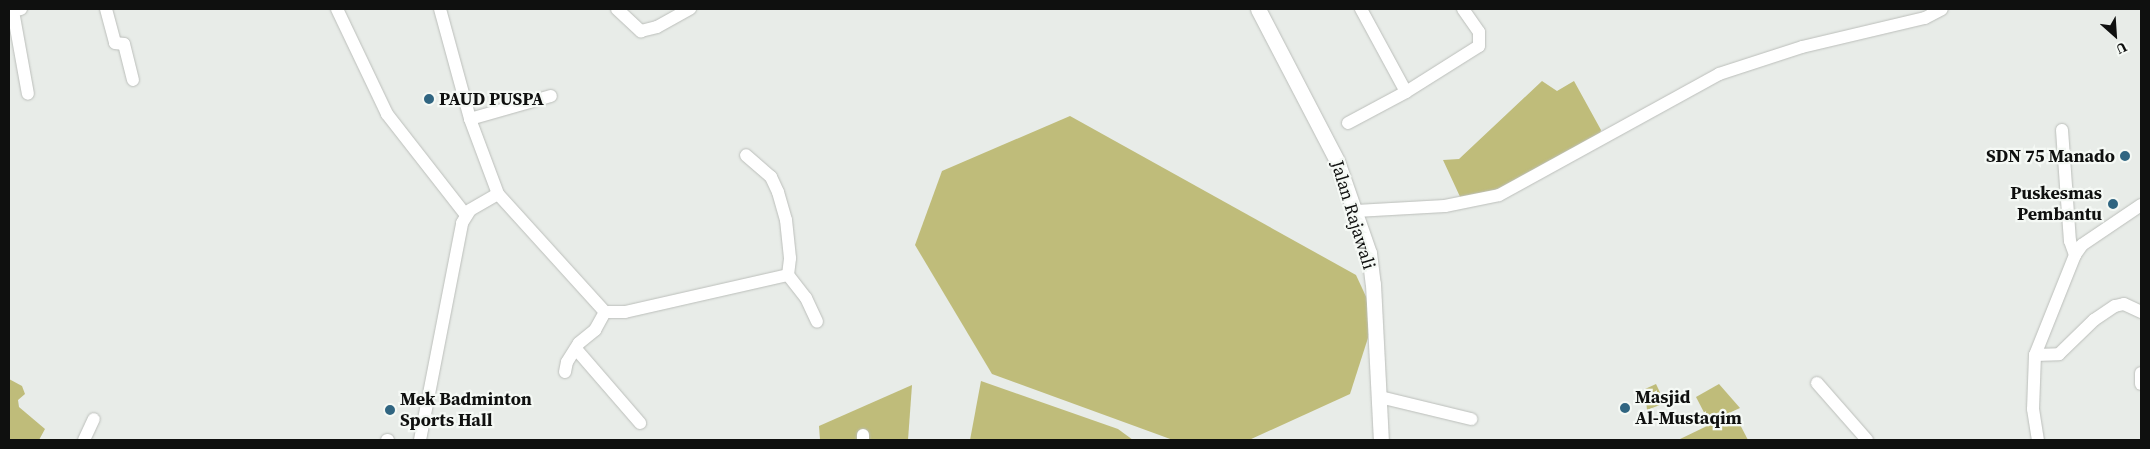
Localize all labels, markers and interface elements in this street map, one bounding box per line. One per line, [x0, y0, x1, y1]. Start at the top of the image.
north arrow [2090, 10, 2140, 60]
text: U [2113, 37, 2131, 60]
place label: PAUD PUSPA [439, 88, 544, 110]
marker: PAUD PUSPA [423, 93, 435, 105]
place label: SDN 75 Manado [1986, 145, 2115, 167]
marker: SDN 75 Manado [2119, 150, 2131, 162]
street label: Jalan Rajawali [1326, 158, 1380, 272]
place label: Puskesmas Pembantu [2010, 183, 2102, 225]
marker: Puskesmas Pembantu [2106, 197, 2120, 211]
place label: Masjid Al-Mustaqim [1635, 387, 1742, 429]
place label: Mek Badminton Sports Hall [400, 389, 532, 432]
marker: Masjid Al-Mustaqim [1619, 402, 1631, 414]
marker: Mek Badminton Sports Hall [384, 404, 396, 416]

